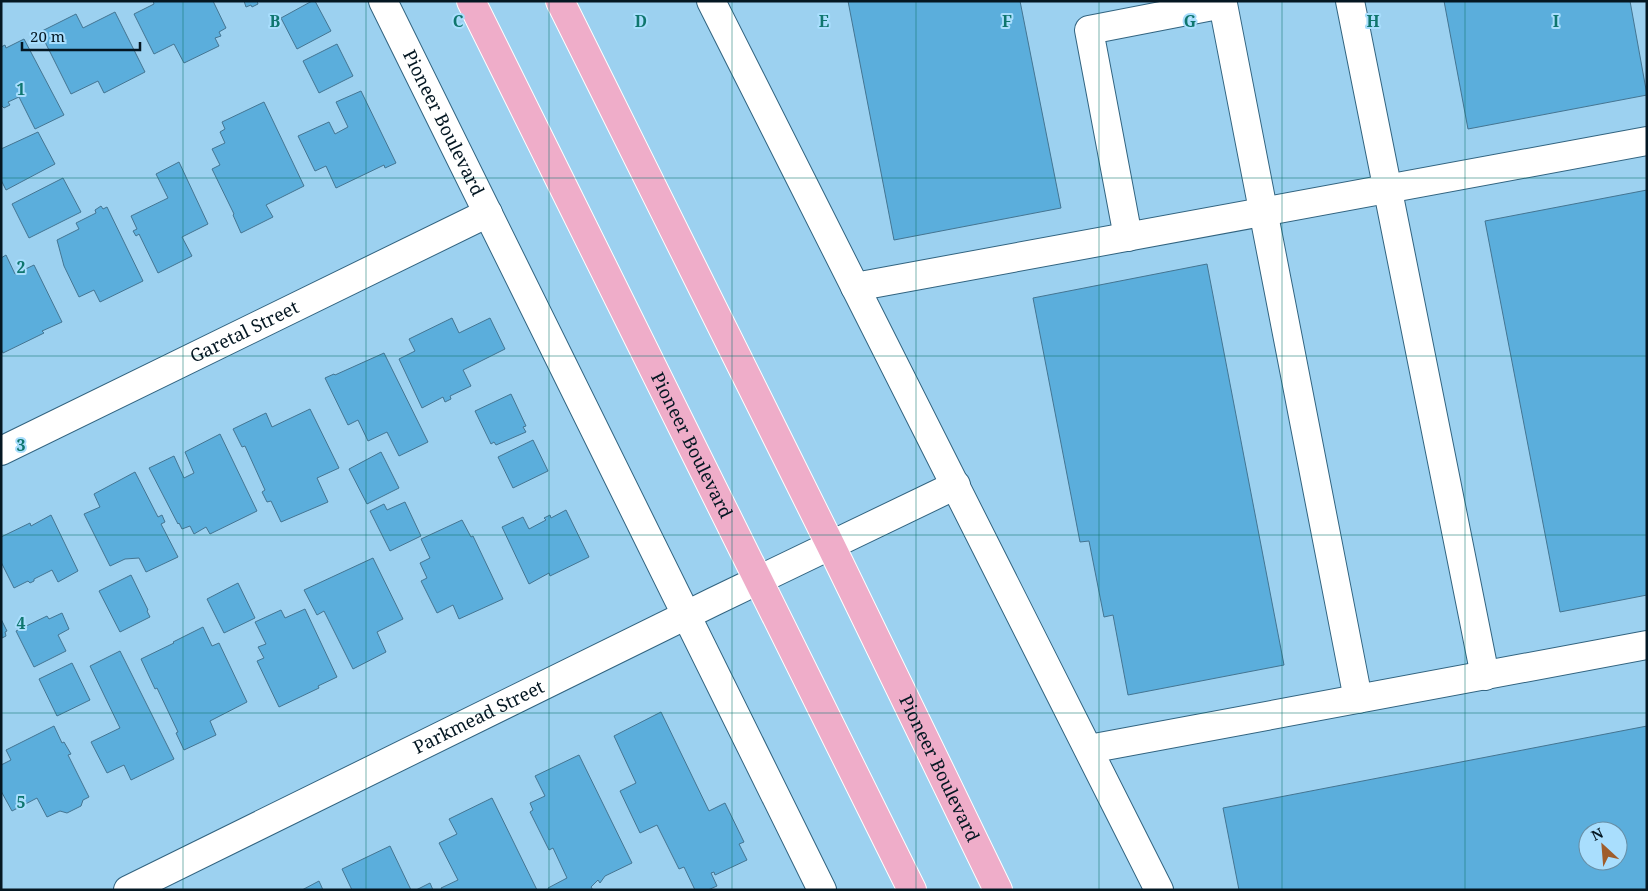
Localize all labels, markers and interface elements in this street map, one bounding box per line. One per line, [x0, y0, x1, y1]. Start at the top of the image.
text: B [270, 10, 281, 32]
text: C [453, 10, 464, 32]
text: D [635, 10, 647, 32]
text: E [819, 10, 829, 32]
text: F [1002, 10, 1012, 32]
text: G [1184, 10, 1196, 32]
text: H [1366, 10, 1380, 32]
text: I [1553, 10, 1559, 32]
scale bar [22, 20, 140, 52]
text: 20 m [30, 26, 65, 46]
street label: Pioneer Boulevard [398, 45, 490, 200]
text: 1 [16, 78, 26, 100]
text: 2 [16, 256, 26, 278]
street label: Garetal Street [186, 294, 302, 368]
street label: Pioneer Boulevard [646, 368, 739, 522]
text: 3 [16, 434, 26, 456]
text: 4 [16, 612, 26, 634]
street label: Parkmead Street [409, 674, 548, 759]
street label: Pioneer Boulevard [894, 691, 986, 845]
text: 5 [16, 791, 26, 813]
north arrow [1578, 821, 1628, 871]
text: N [1588, 823, 1606, 845]

